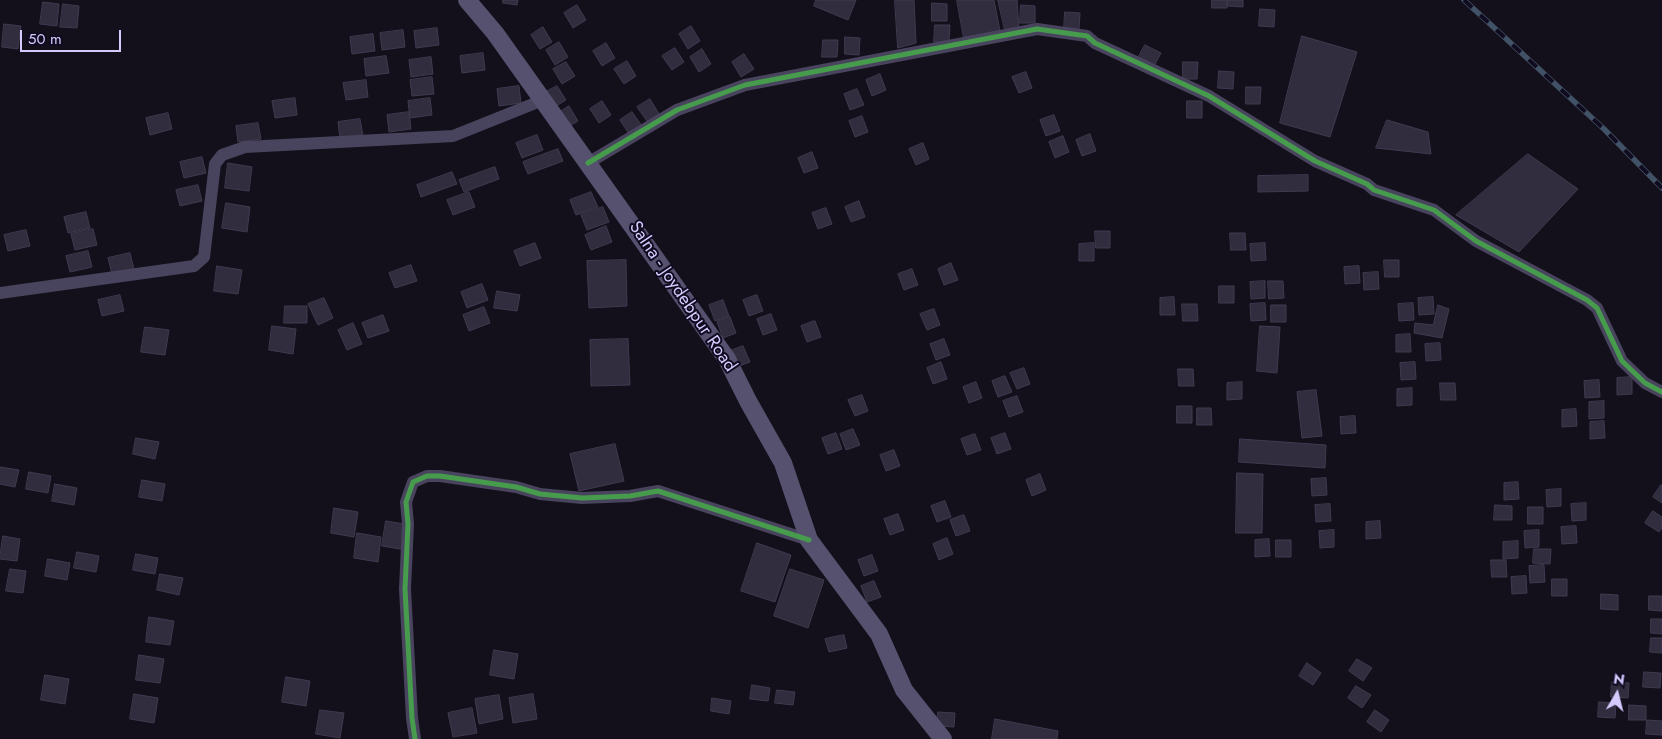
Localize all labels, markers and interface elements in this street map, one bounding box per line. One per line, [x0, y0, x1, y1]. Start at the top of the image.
scale bar [22, 20, 124, 52]
text: 50 m [28, 28, 62, 50]
street label: Salna - Joydebpur Road [624, 218, 740, 376]
text: N [1612, 668, 1626, 690]
north arrow [1592, 669, 1642, 719]

